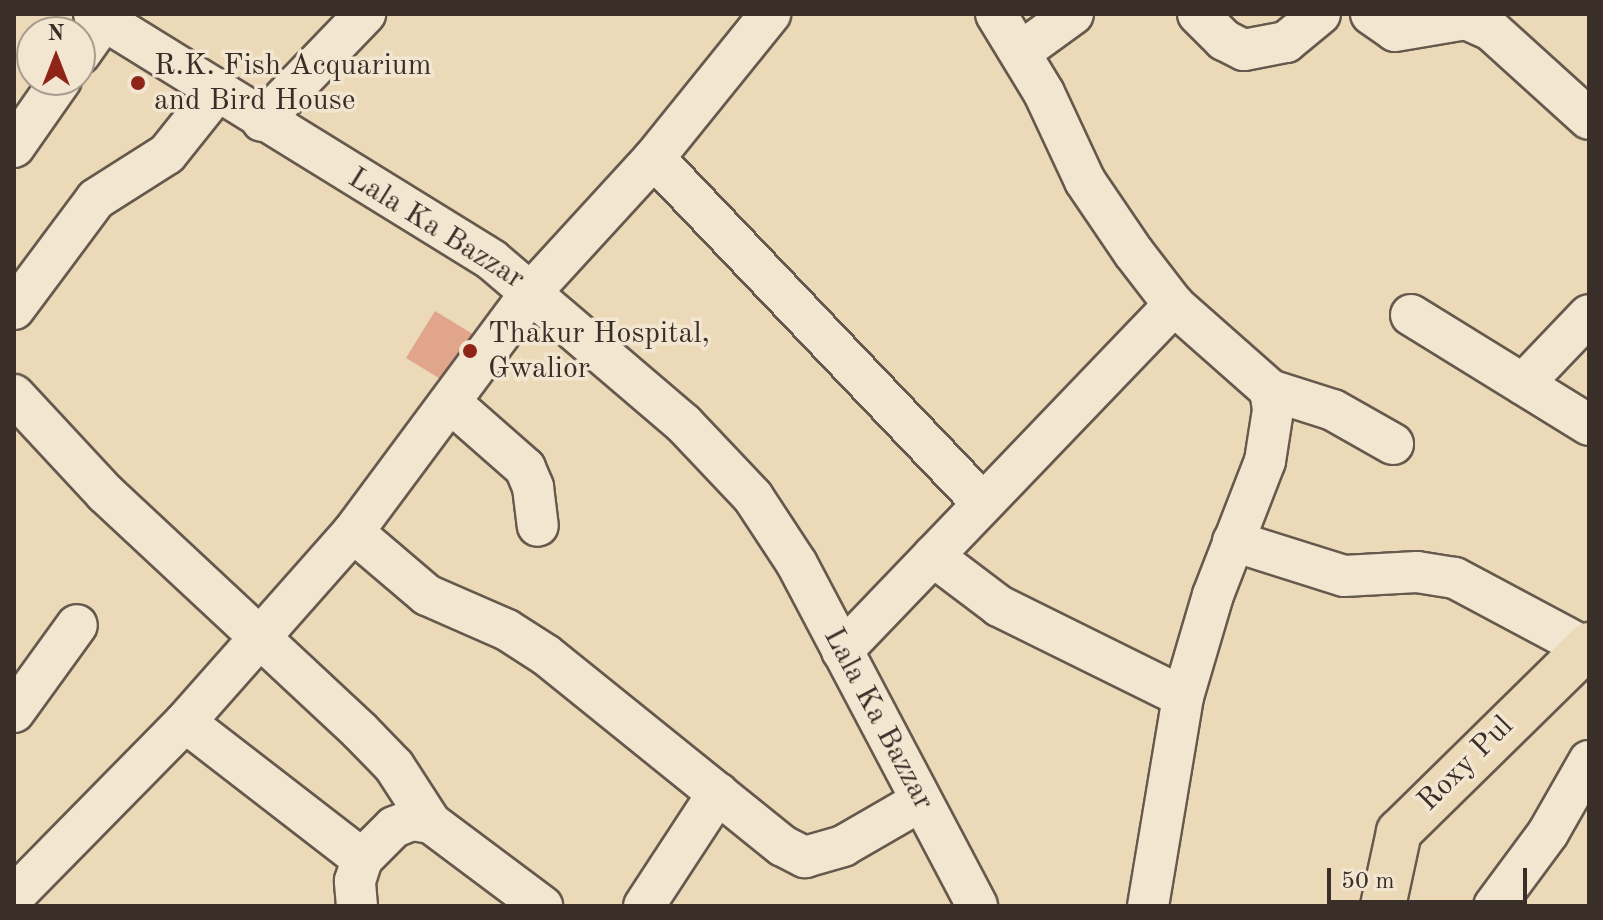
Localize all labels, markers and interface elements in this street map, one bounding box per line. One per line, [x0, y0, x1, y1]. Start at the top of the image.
north arrow [16, 16, 96, 96]
text: N [48, 23, 64, 45]
place label: R.K. Fish Acquarium and Bird House [154, 48, 432, 118]
marker: R.K. Fish Acquarium and Bird House [129, 74, 147, 92]
street label: Lala Ka Bazzar [341, 160, 531, 298]
place label: Thakur Hospital, Gwalior [488, 316, 710, 386]
marker: Thakur Hospital, Gwalior [459, 340, 481, 362]
street label: Lala Ka Bazzar [815, 622, 941, 816]
street label: Roxy Pul [1411, 709, 1521, 819]
scale bar [1331, 852, 1531, 902]
text: 50 m [1341, 870, 1395, 894]

